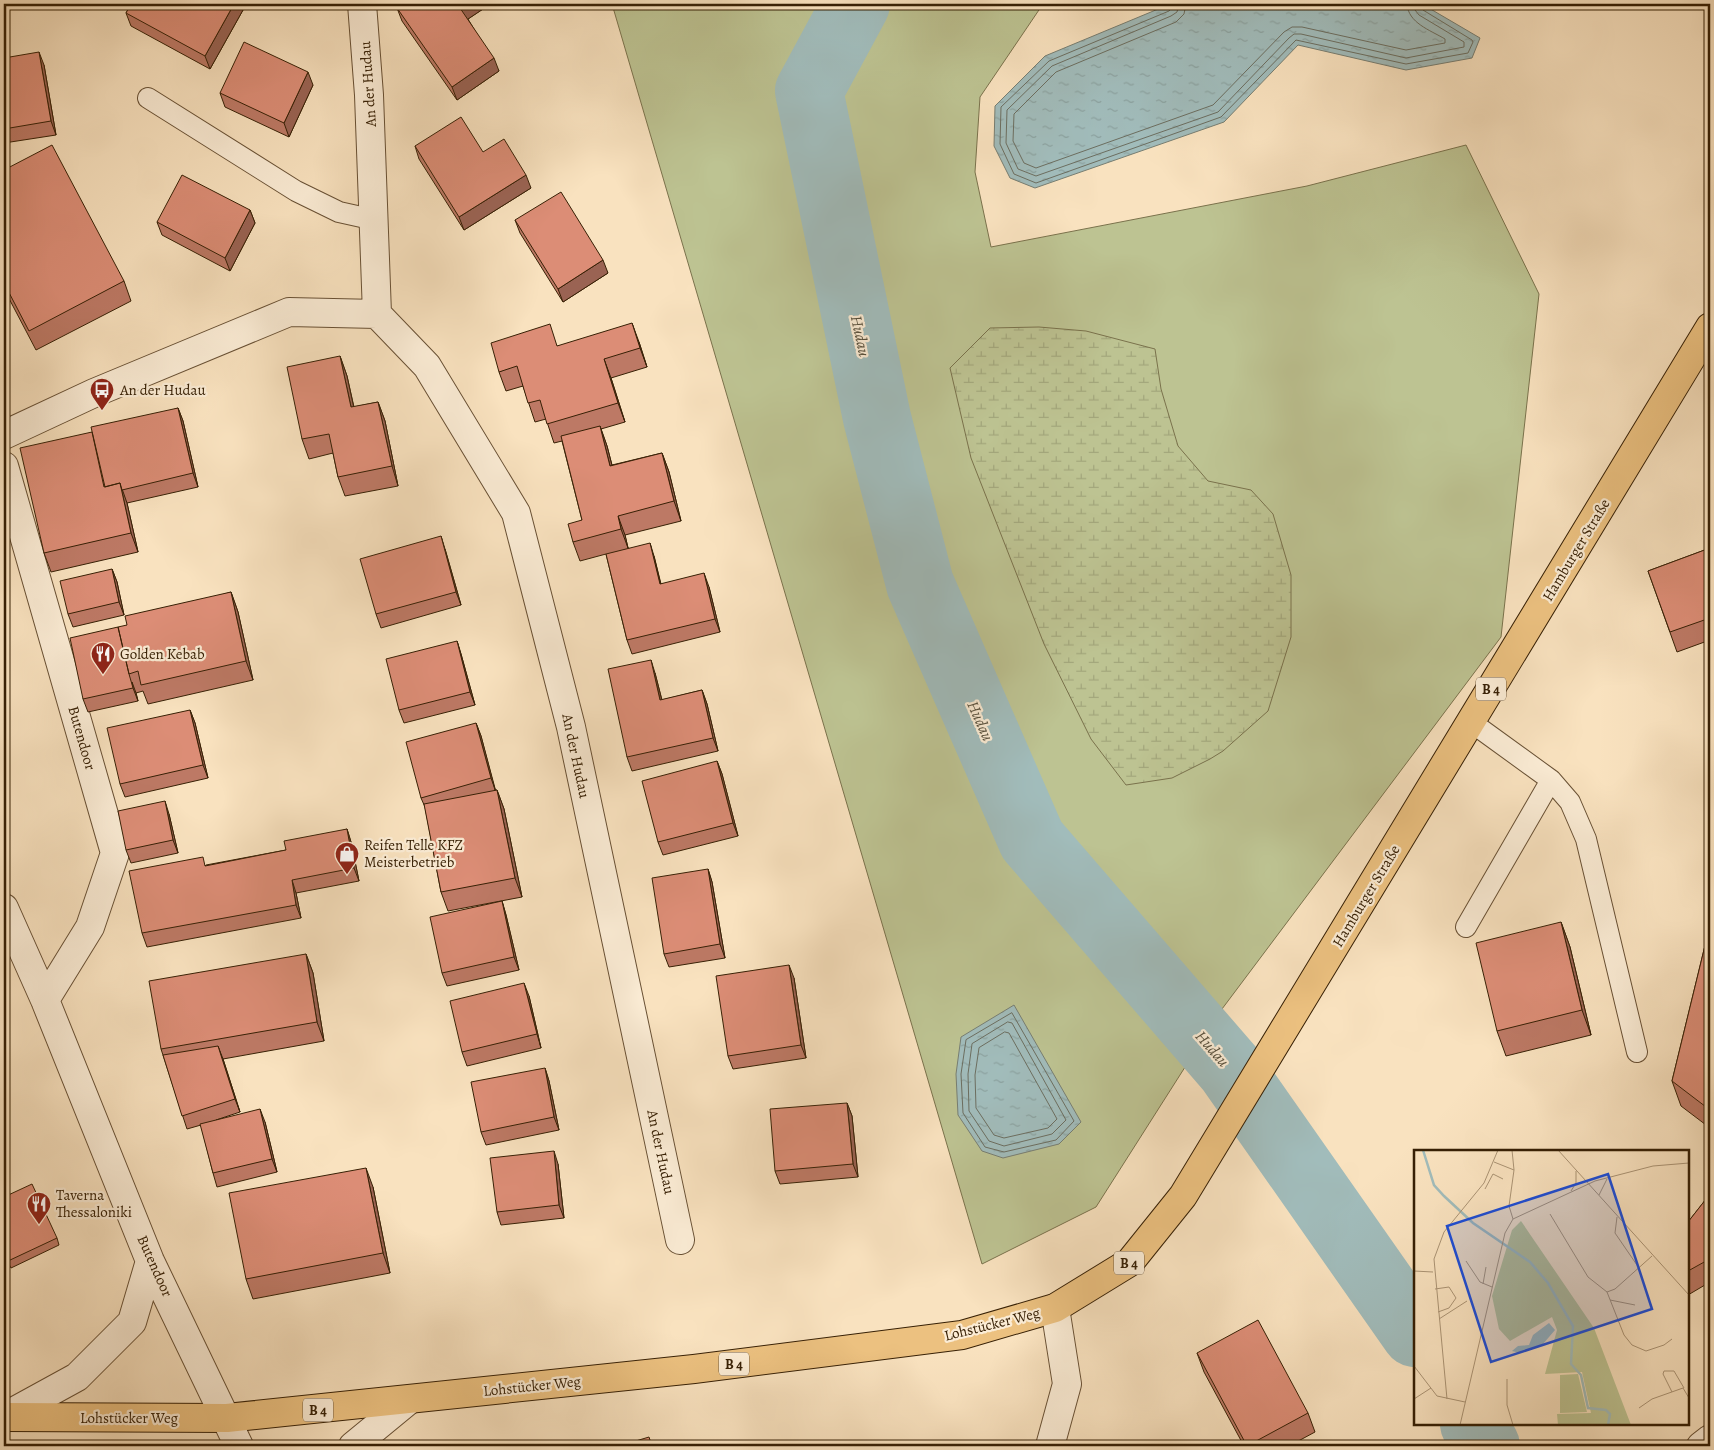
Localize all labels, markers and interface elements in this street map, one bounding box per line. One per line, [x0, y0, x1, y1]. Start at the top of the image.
street label: An der Hudau [355, 40, 381, 128]
water label: Hudau [845, 313, 875, 359]
bus stop icon: An der Hudau [89, 377, 115, 411]
place label: An der Hudau [119, 380, 207, 400]
street label: Hamburger Straße [1538, 495, 1615, 605]
restaurant icon: Golden Kebab [90, 641, 116, 675]
place label: Golden Kebab [120, 644, 205, 664]
road number: B 4 [1476, 678, 1506, 701]
water label: Hudau [961, 697, 999, 745]
street label: Butendoor [63, 704, 101, 773]
street label: An der Hudau [557, 711, 595, 801]
place label: Reifen Telle KFZ Meisterbetrieb [364, 835, 463, 872]
shop icon: Reifen Telle KFZ Meisterbetrieb [334, 841, 360, 875]
street label: Hamburger Straße [1328, 841, 1405, 951]
water label: Hudau [1190, 1026, 1234, 1072]
street label: An der Hudau [642, 1107, 680, 1197]
inset map [1414, 1150, 1689, 1425]
place label: Taverna Thessaloniki [56, 1185, 132, 1222]
restaurant icon: Taverna Thessaloniki [26, 1191, 52, 1225]
street label: Butendoor [133, 1232, 178, 1300]
road number: B 4 [1114, 1252, 1144, 1274]
street label: Lohstücker Weg [942, 1302, 1042, 1346]
road number: B 4 [719, 1352, 749, 1376]
street label: Lohstücker Weg [482, 1371, 582, 1401]
road number: B 4 [303, 1398, 333, 1422]
street label: Lohstücker Weg [80, 1408, 179, 1428]

